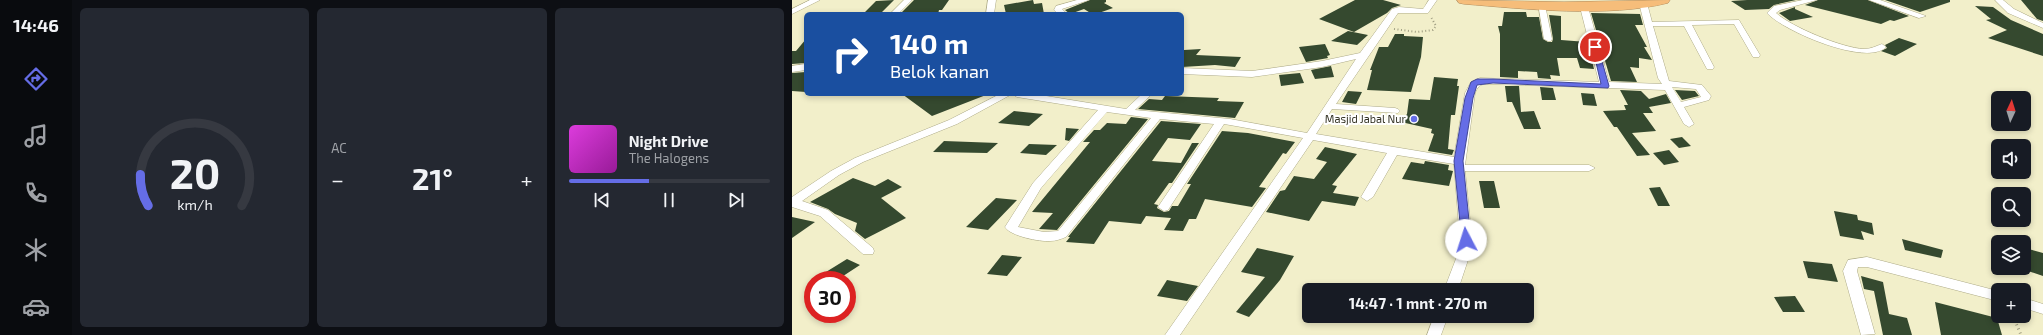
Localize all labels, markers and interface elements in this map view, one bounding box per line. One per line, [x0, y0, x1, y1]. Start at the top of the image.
text: 14:46 [13, 14, 59, 36]
text: 140 m [890, 26, 968, 60]
icon: right [824, 28, 876, 80]
pin [1578, 30, 1612, 64]
icon: arrive [1584, 36, 1606, 58]
text: Belok kanan [890, 60, 989, 82]
icon: directions [22, 65, 50, 93]
north arrow [1991, 91, 2031, 131]
map controls [1991, 91, 2031, 323]
place label: Masjid Jabal Nur [1325, 112, 1407, 126]
marker: Masjid Jabal Nur [1409, 114, 1419, 124]
icon: music [22, 122, 50, 150]
text: Night Drive [629, 132, 708, 150]
button: sound [1991, 139, 2031, 179]
text: AC [331, 140, 347, 156]
text: 20 [169, 146, 220, 196]
text: The Halogens [629, 150, 709, 166]
text: 21° [412, 160, 453, 196]
text: − [331, 166, 344, 192]
text: + [521, 166, 533, 192]
icon: phone [22, 179, 50, 207]
button: search [1991, 187, 2031, 227]
icon: previous [591, 189, 613, 211]
icon: pause [658, 189, 680, 211]
icon: next [725, 189, 747, 211]
text: km/h [177, 195, 212, 212]
position arrow [1445, 219, 1487, 261]
button: layers [1991, 235, 2031, 275]
icon: climate [22, 236, 50, 264]
speed limit sign: 30 [804, 271, 856, 323]
button: + [1991, 283, 2031, 323]
icon: car [22, 293, 50, 321]
text: 14:47 · 1 mnt · 270 m [1349, 294, 1487, 312]

